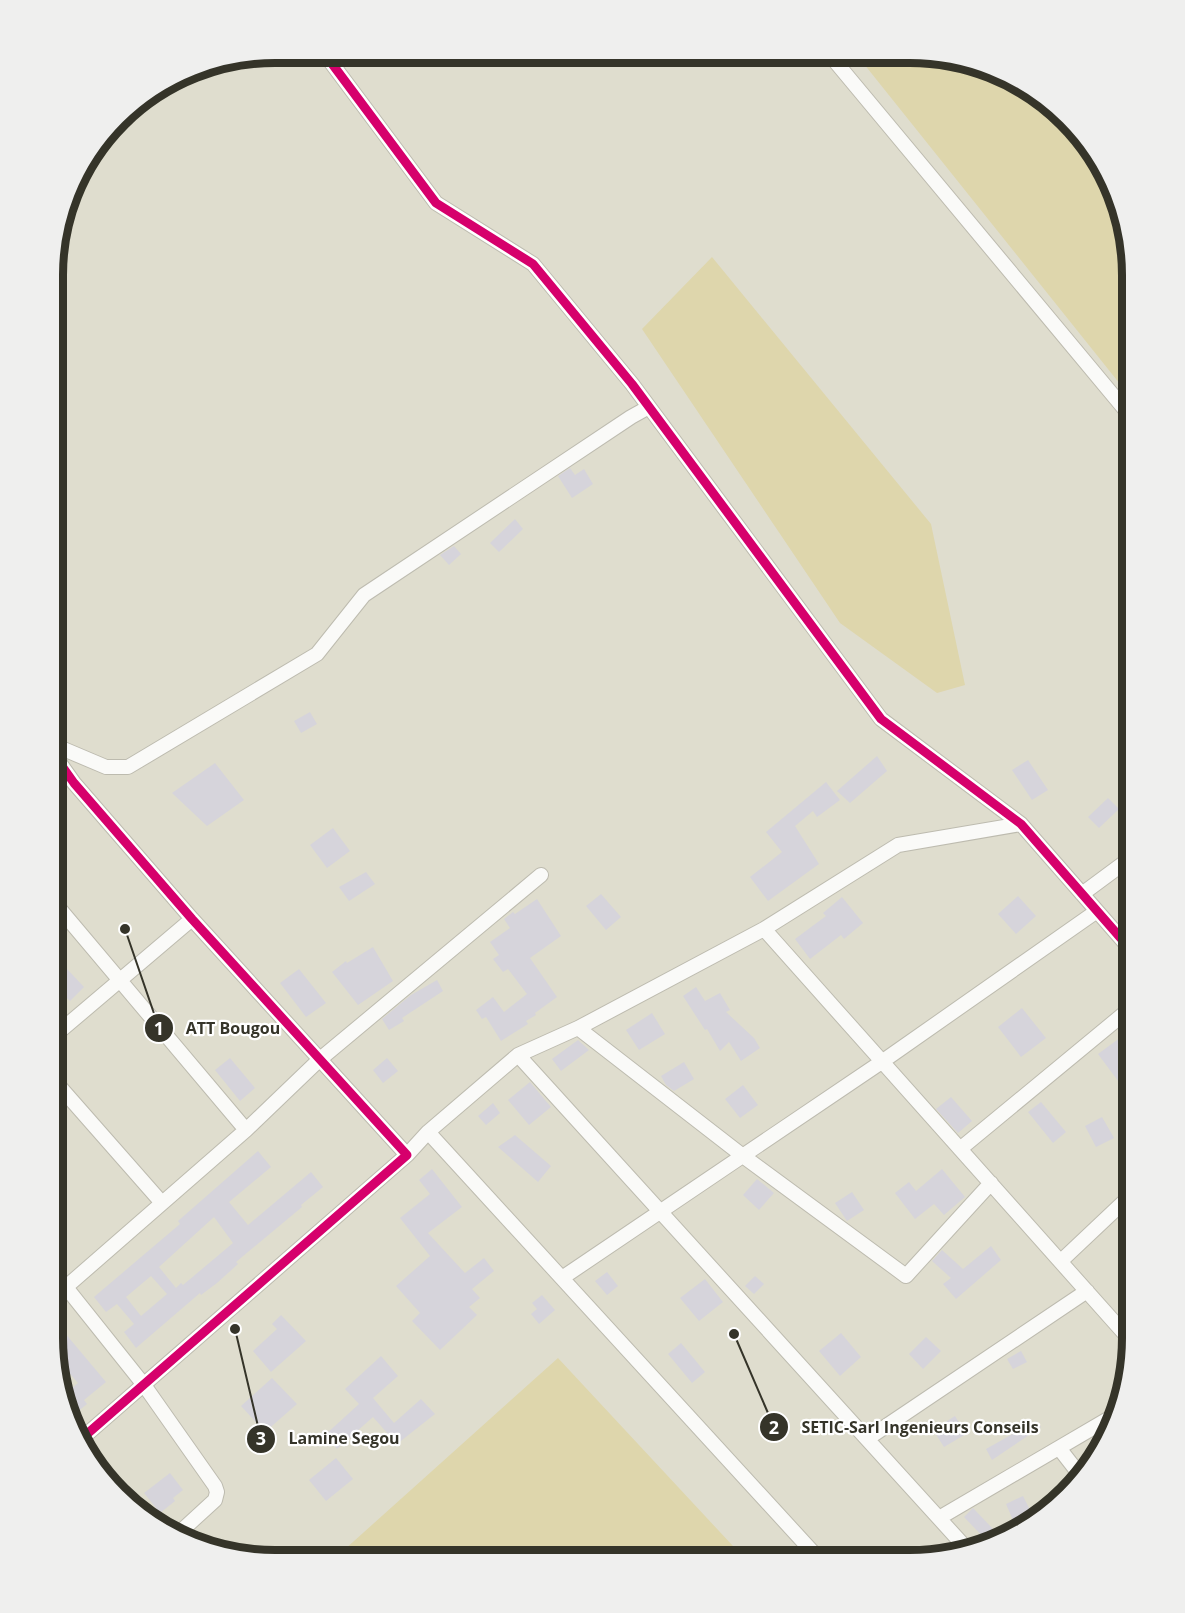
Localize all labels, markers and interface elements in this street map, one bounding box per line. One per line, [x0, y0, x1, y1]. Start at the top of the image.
callout: ATT Bougou [144, 1011, 292, 1045]
text: 1 [154, 1016, 164, 1040]
text: ATT Bougou [186, 1017, 280, 1039]
callout: SETIC-Sarl Ingenieurs Conseils [759, 1410, 1050, 1444]
text: 2 [769, 1415, 779, 1439]
text: SETIC-Sarl Ingenieurs Conseils [801, 1416, 1039, 1438]
callout: Lamine Segou [246, 1422, 411, 1456]
text: 3 [256, 1426, 266, 1450]
text: Lamine Segou [288, 1427, 400, 1449]

